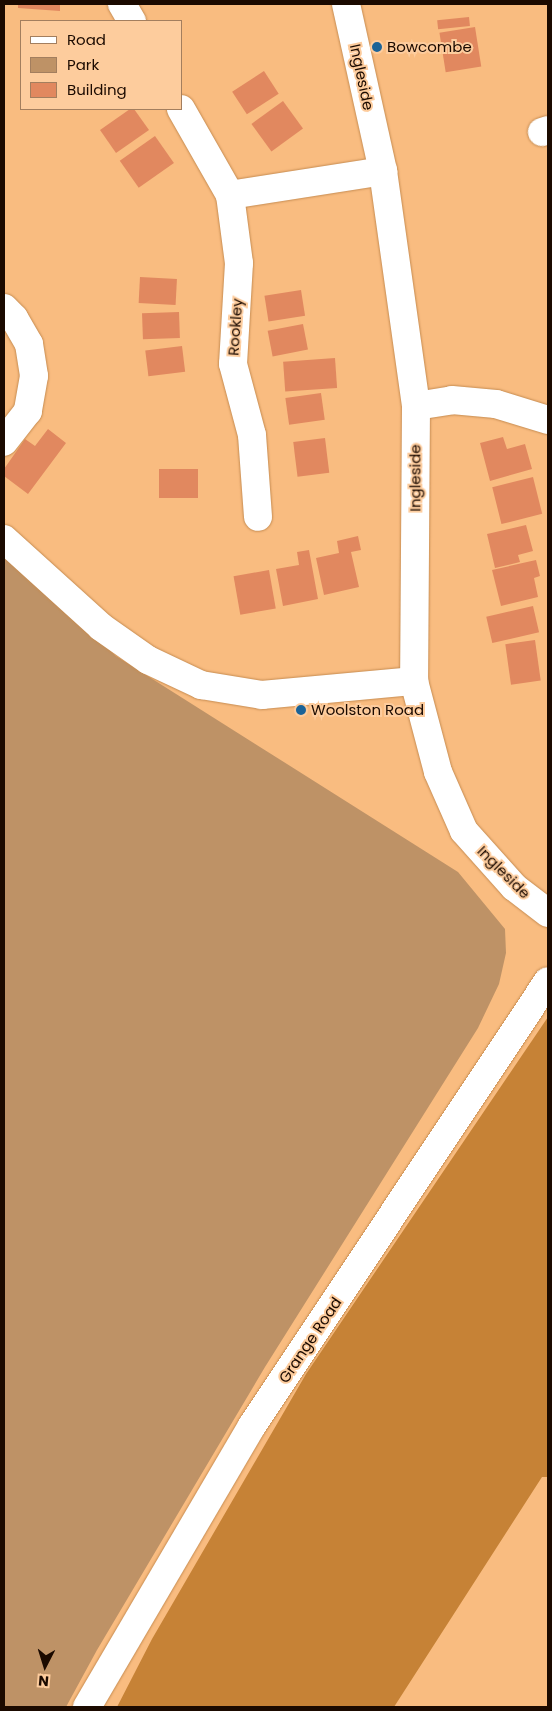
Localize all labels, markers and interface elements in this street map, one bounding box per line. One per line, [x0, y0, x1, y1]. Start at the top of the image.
legend [20, 20, 182, 110]
text: Road [67, 29, 106, 50]
place label: Bowcombe [387, 38, 472, 56]
marker: Bowcombe [371, 41, 383, 53]
street label: Ingleside [346, 42, 378, 112]
text: Park [67, 54, 99, 75]
text: Building [67, 79, 127, 100]
street label: Rookley [224, 298, 246, 356]
street label: Ingleside [406, 444, 424, 512]
place label: Woolston Road [311, 701, 424, 719]
marker: Woolston Road [295, 704, 307, 716]
street label: Ingleside [474, 842, 534, 902]
street label: Grange Road [275, 1294, 345, 1386]
north arrow [20, 1641, 70, 1691]
text: N [38, 1671, 50, 1691]

